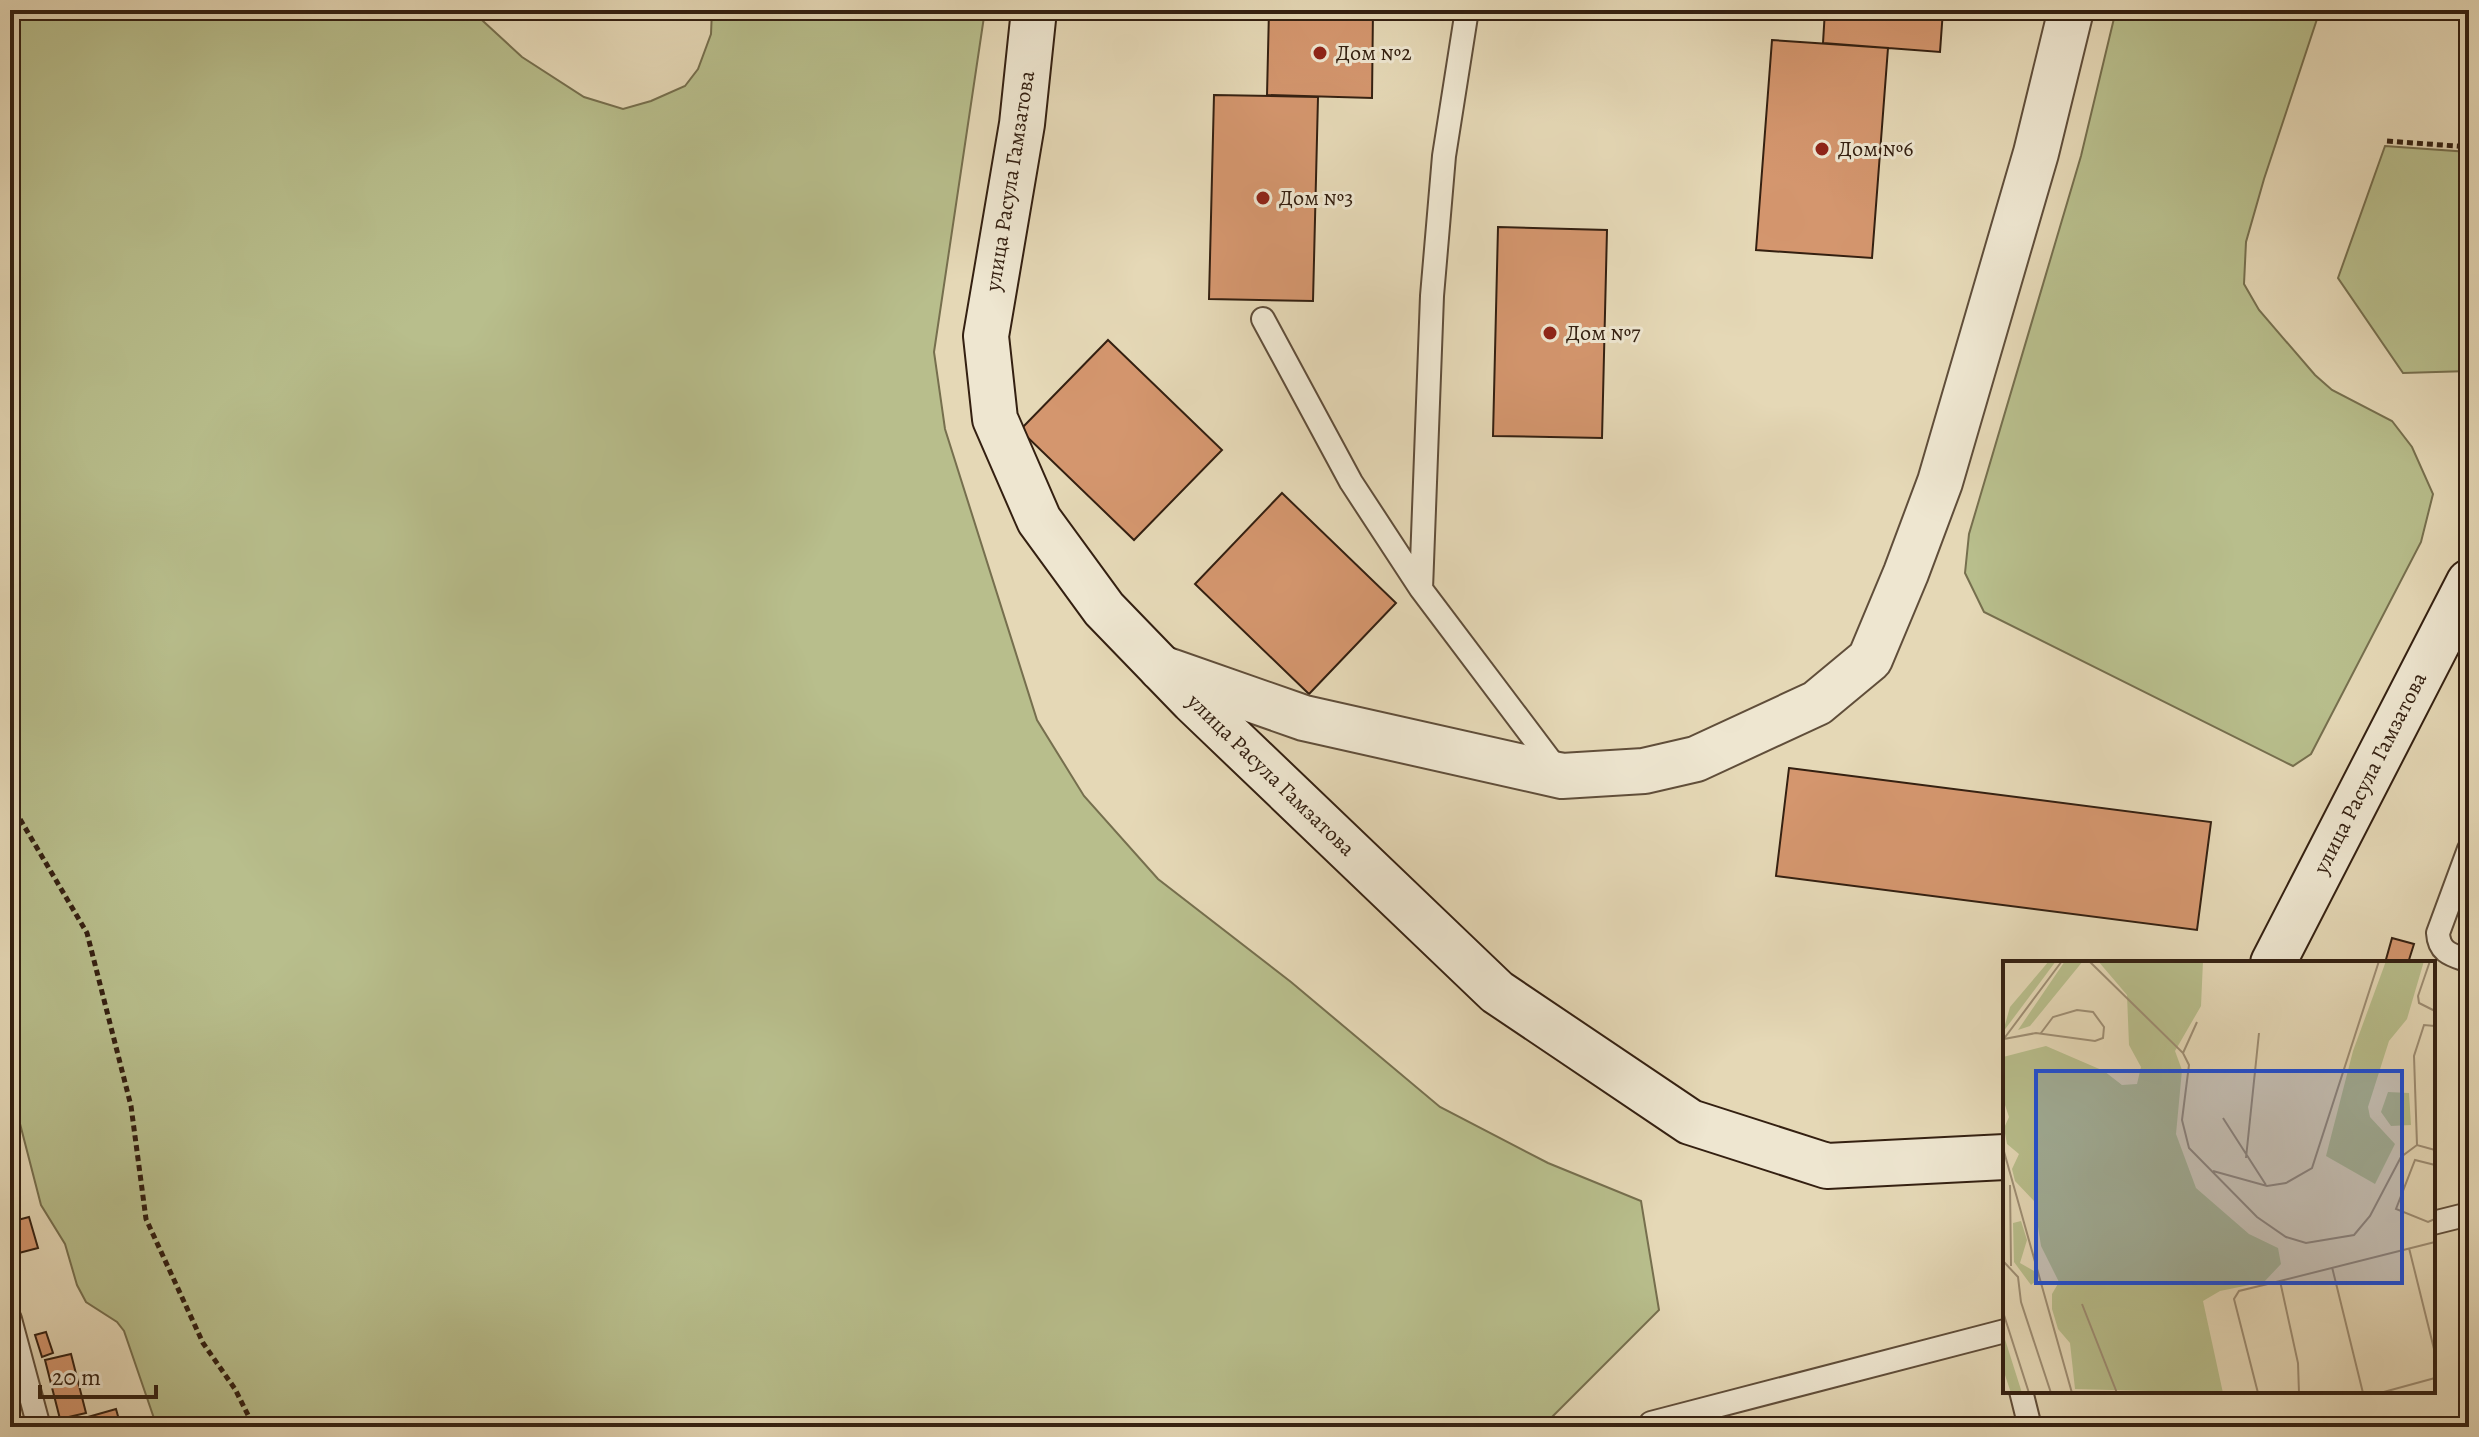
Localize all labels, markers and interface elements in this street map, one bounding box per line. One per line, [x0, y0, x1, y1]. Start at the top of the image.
place label: Дом №2 [1336, 38, 1412, 68]
marker: Дом №2 [1311, 44, 1329, 62]
street label: улица Расула Гамзатова [978, 68, 1042, 294]
place label: Дом №6 [1838, 134, 1913, 164]
marker: Дом №6 [1813, 140, 1831, 158]
place label: Дом №3 [1279, 183, 1353, 213]
marker: Дом №3 [1254, 189, 1272, 207]
place label: Дом №7 [1566, 318, 1641, 348]
marker: Дом №7 [1541, 324, 1559, 342]
street label: улица Расула Гамзатова [2306, 666, 2434, 880]
street label: улица Расула Гамзатова [1180, 686, 1362, 864]
inset map [2003, 961, 2435, 1393]
scale bar [40, 1349, 156, 1399]
text: 20 m [52, 1361, 101, 1393]

